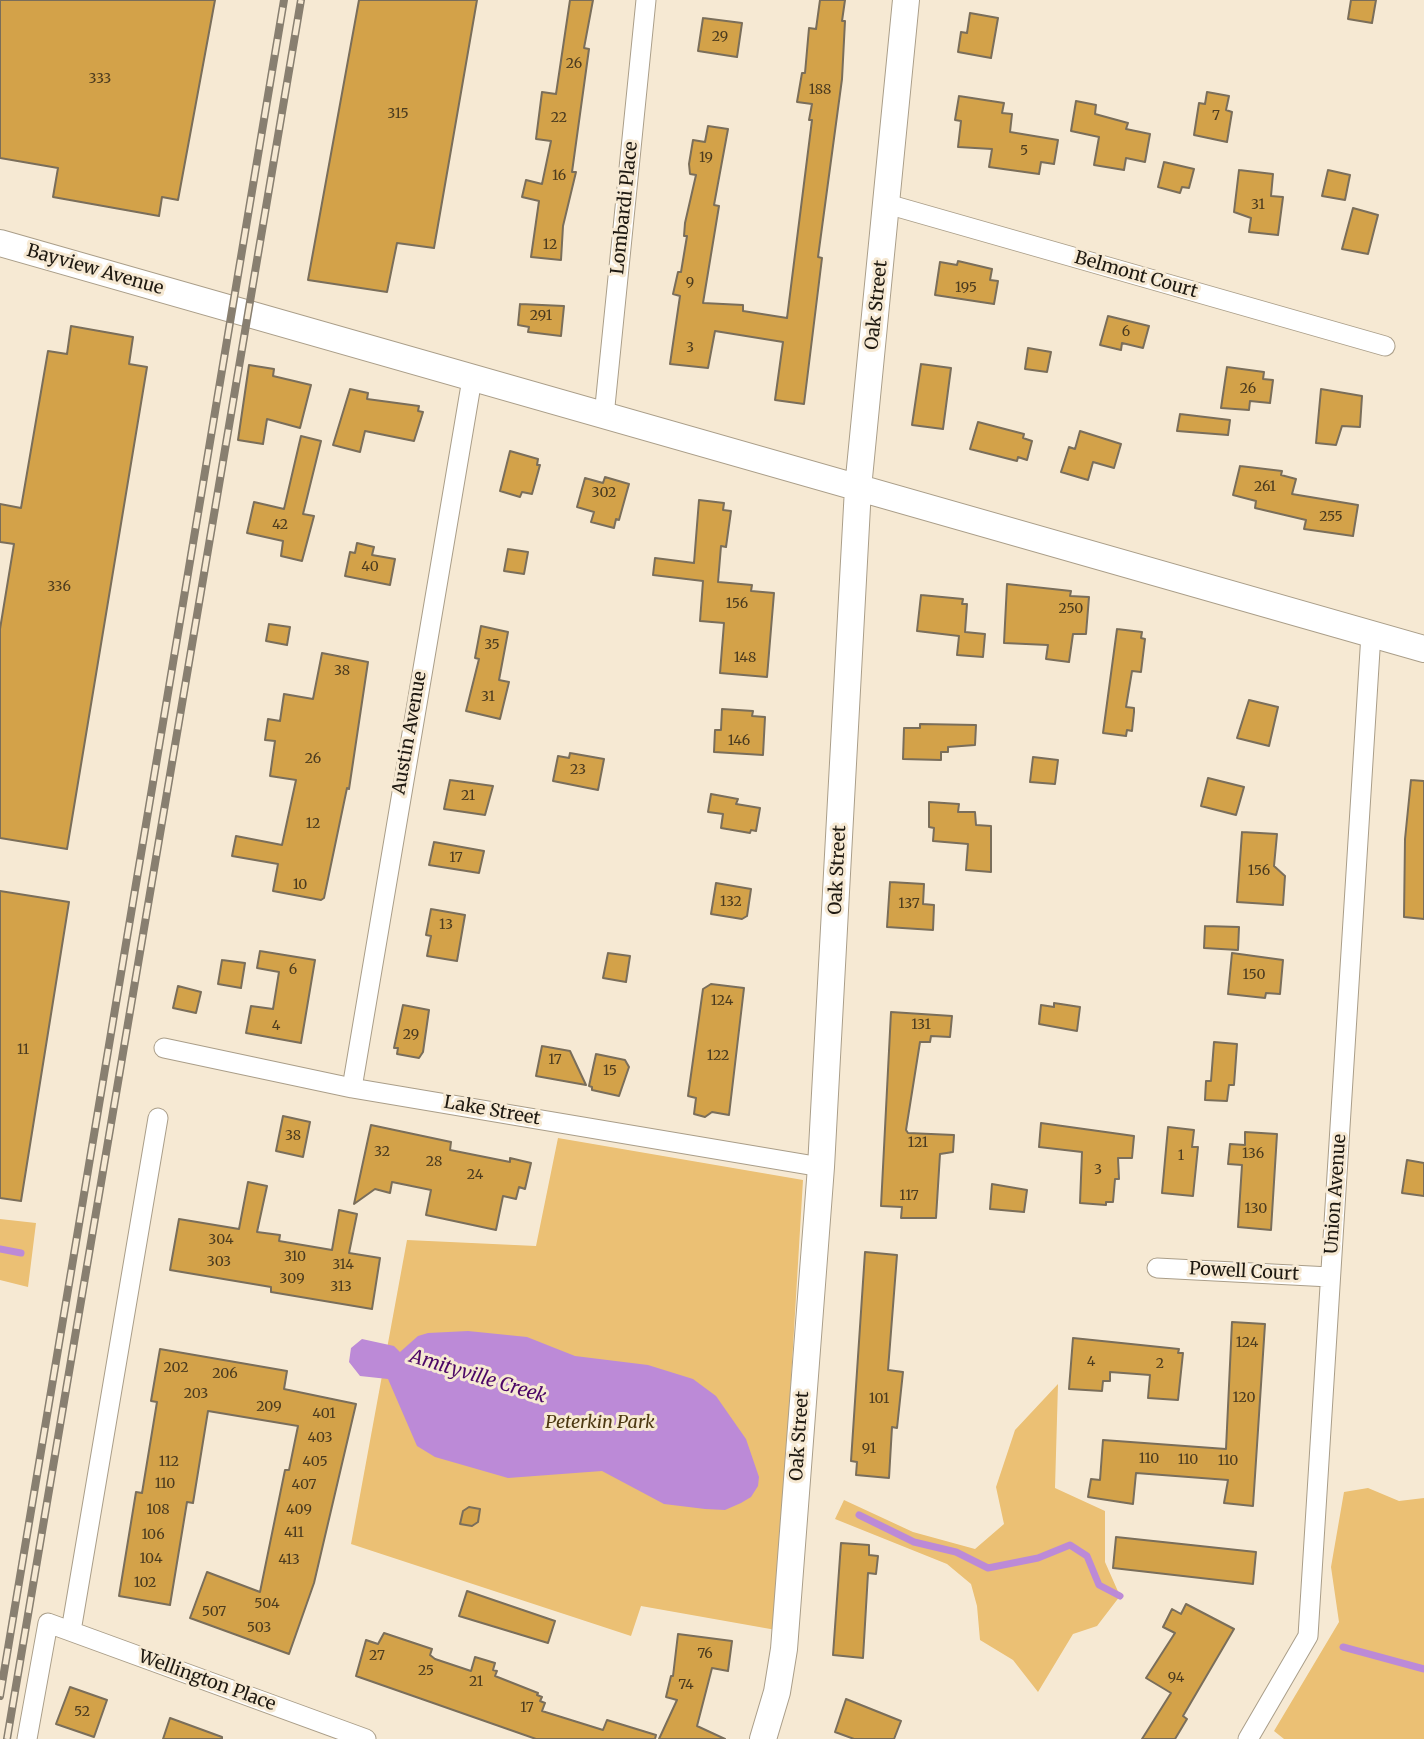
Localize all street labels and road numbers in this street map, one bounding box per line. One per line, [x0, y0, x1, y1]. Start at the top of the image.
street label: Lombardi Place [607, 140, 643, 276]
street label: Bayview Avenue [24, 240, 166, 300]
street label: Belmont Court [1072, 247, 1200, 303]
street label: Oak Street [862, 259, 892, 351]
street label: Austin Avenue [389, 670, 431, 796]
street label: Oak Street [825, 825, 851, 915]
street label: Lake Street [442, 1092, 542, 1130]
street label: Union Avenue [1321, 1133, 1351, 1255]
street label: Powell Court [1189, 1258, 1299, 1286]
street label: Oak Street [786, 1390, 814, 1482]
street label: Wellington Place [135, 1646, 279, 1716]

